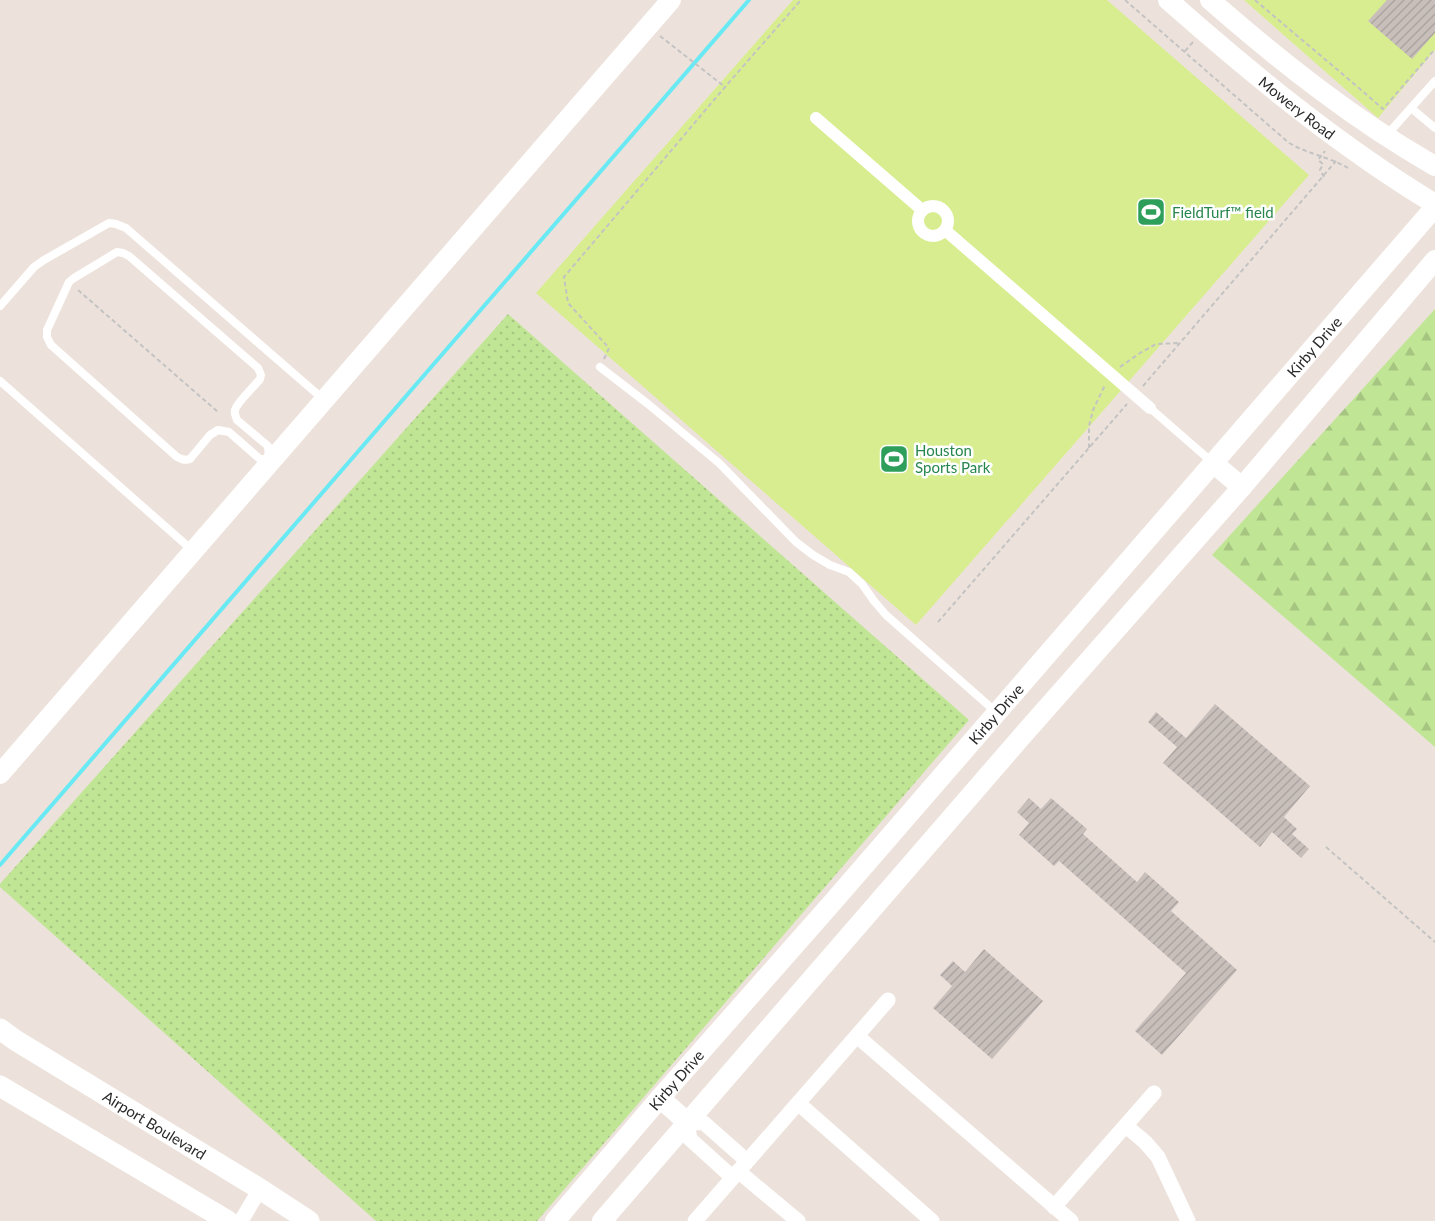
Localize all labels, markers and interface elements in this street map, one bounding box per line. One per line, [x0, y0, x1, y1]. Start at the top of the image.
street label: Mowery Road [1255, 72, 1339, 143]
sports icon: FieldTurf™ field [1135, 196, 1167, 228]
place label: FieldTurf™ field [1172, 203, 1274, 221]
street label: Kirby Drive [1283, 313, 1345, 380]
place label: Houston Sports Park [915, 441, 991, 476]
sports icon: Houston Sports Park [878, 443, 910, 475]
street label: Kirby Drive [965, 680, 1027, 748]
street label: Kirby Drive [645, 1046, 707, 1114]
street label: Airport Boulevard [100, 1087, 209, 1163]

